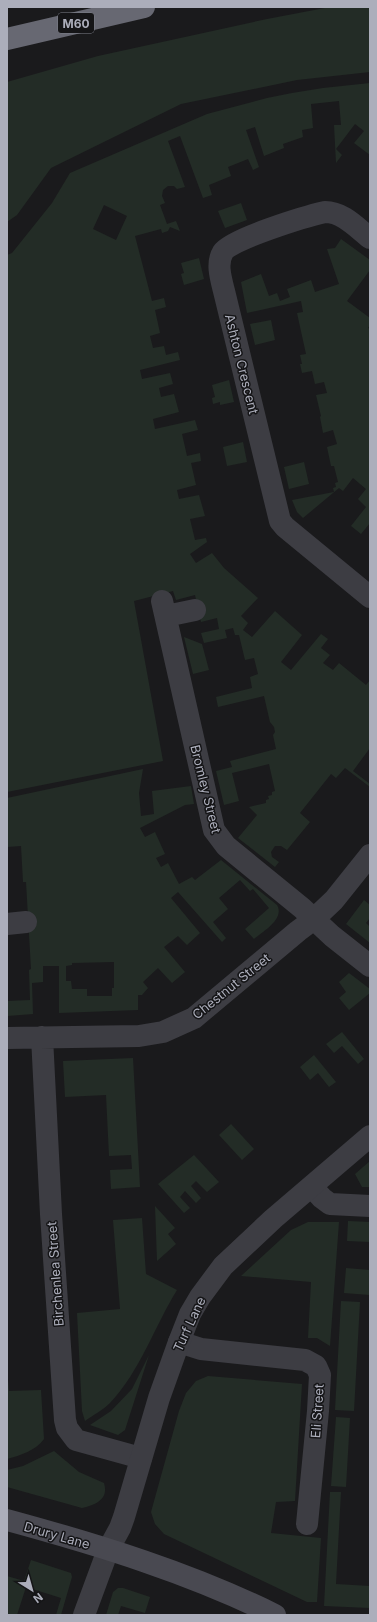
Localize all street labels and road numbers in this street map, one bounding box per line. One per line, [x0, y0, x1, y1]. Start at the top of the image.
road number: M60 [58, 13, 94, 33]
street label: Ashton Crescent [222, 312, 262, 416]
street label: Bromley Street [187, 743, 225, 835]
street label: Chestnut Street [189, 950, 273, 1022]
street label: Birchenlea Street [43, 1221, 67, 1327]
street label: Turf Lane [169, 1294, 209, 1354]
street label: Eli Street [307, 1383, 327, 1439]
street label: Drury Lane [22, 1518, 92, 1552]

